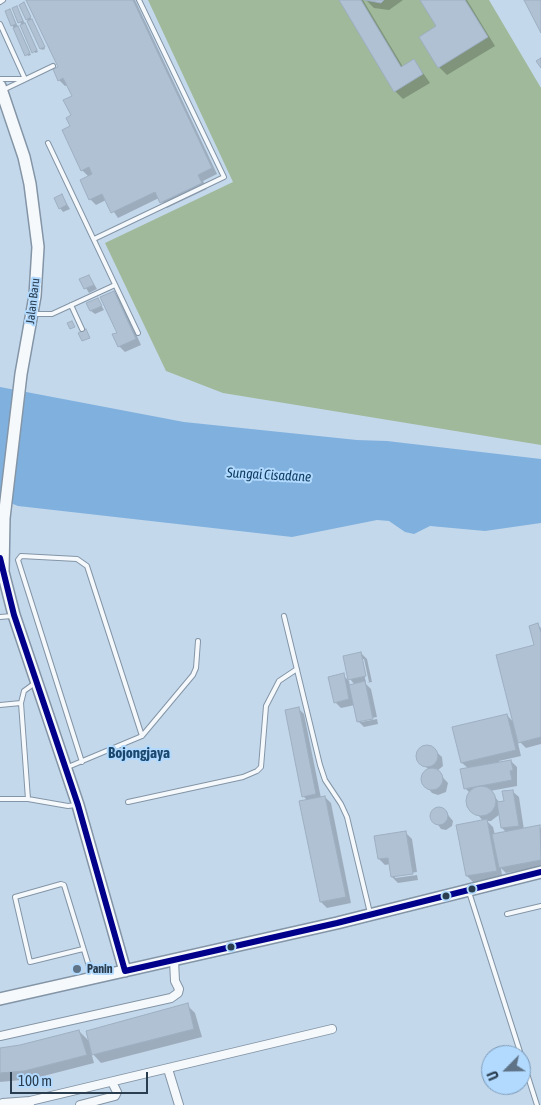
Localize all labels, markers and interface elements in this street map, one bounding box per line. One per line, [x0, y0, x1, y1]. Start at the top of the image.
street label: Jalan Baru [23, 277, 43, 325]
water label: Sungai Cisadane [226, 464, 312, 486]
district label: Bojongjaya [108, 744, 170, 762]
unlabelled marker [467, 884, 477, 894]
unlabelled marker [441, 891, 451, 901]
unlabelled marker [226, 942, 236, 952]
place label: Panin [87, 962, 113, 976]
marker: Panin [71, 963, 83, 975]
north arrow [481, 1045, 531, 1095]
scale bar [12, 1062, 150, 1094]
text: U [484, 1069, 502, 1082]
text: 100 m [18, 1072, 52, 1089]

